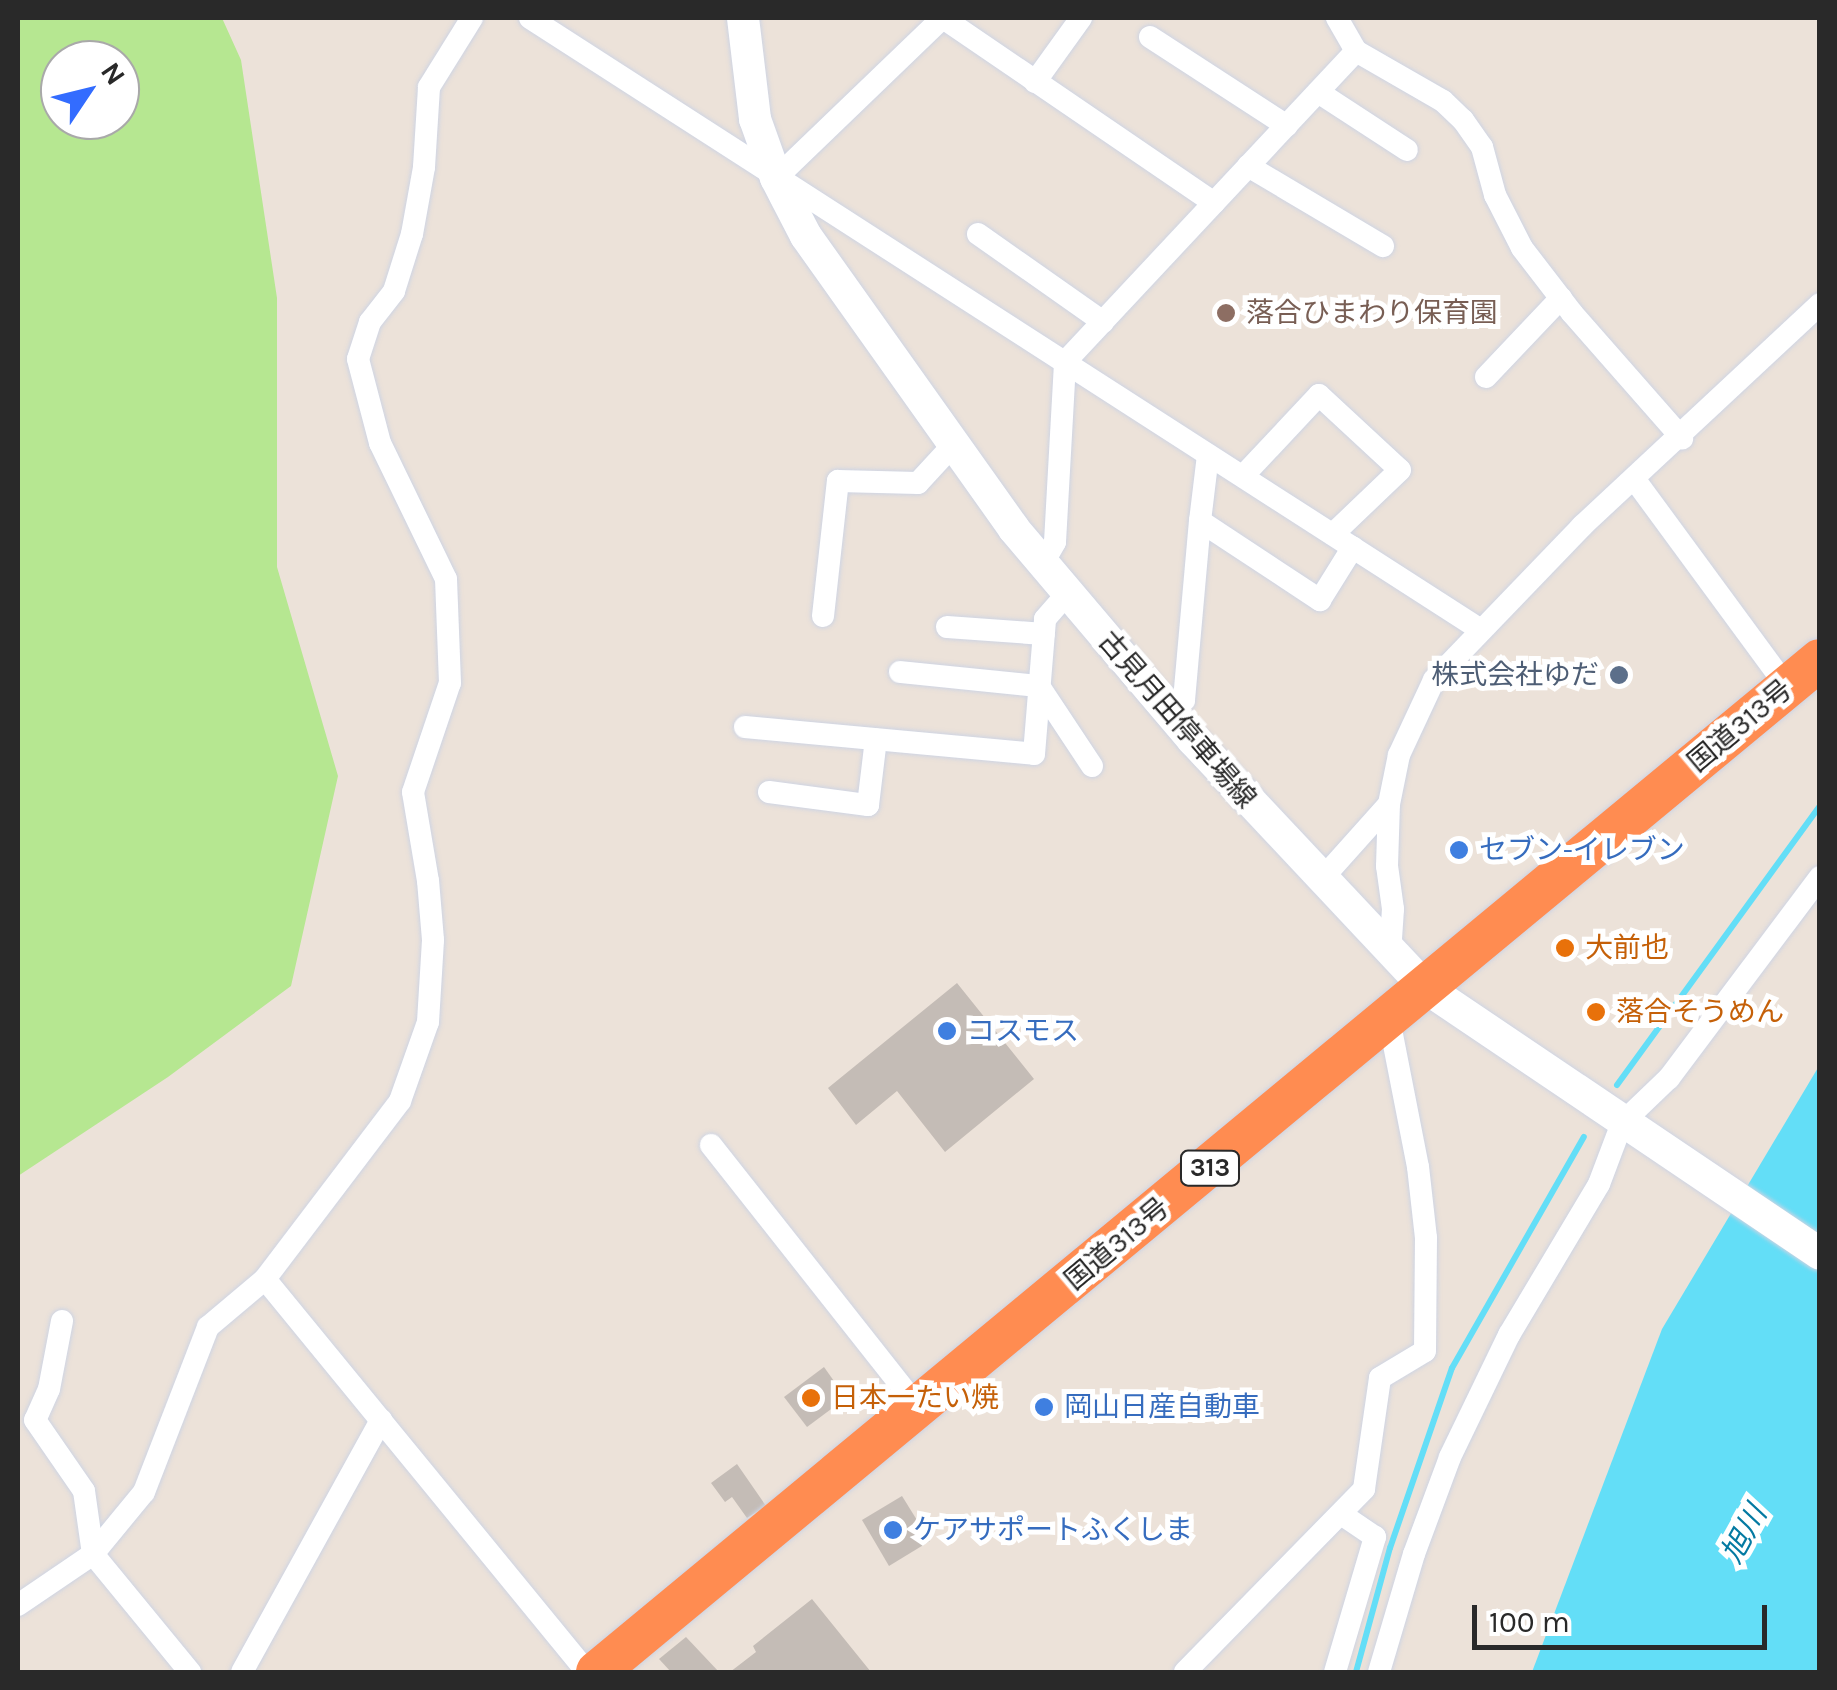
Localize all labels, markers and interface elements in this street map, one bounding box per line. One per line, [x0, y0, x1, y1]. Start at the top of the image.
north arrow [40, 40, 140, 140]
text: N [94, 56, 133, 91]
place label: 落合ひまわり保育園 [1246, 296, 1498, 330]
marker: 落合ひまわり保育園 [1215, 302, 1237, 324]
street label: 古見月田停車場線 [1091, 624, 1263, 816]
place label: 株式会社ゆだ [1431, 658, 1599, 692]
marker: 株式会社ゆだ [1608, 664, 1630, 686]
street label: 国道313号 [1681, 673, 1799, 779]
place label: セブン-イレブン [1479, 833, 1685, 867]
marker: セブン-イレブン [1448, 839, 1470, 861]
place label: 大前也 [1585, 931, 1669, 965]
marker: 大前也 [1554, 937, 1576, 959]
place label: 落合そうめん [1616, 995, 1784, 1029]
marker: 落合そうめん [1585, 1001, 1607, 1023]
place label: コスモス [967, 1014, 1079, 1048]
marker: コスモス [936, 1020, 958, 1042]
road number: 313 [1178, 1148, 1242, 1188]
street label: 国道313号 [1058, 1191, 1176, 1297]
place label: 日本一たい焼 [831, 1381, 999, 1415]
marker: 日本一たい焼 [800, 1387, 822, 1409]
place label: 岡山日産自動車 [1064, 1390, 1260, 1424]
marker: 岡山日産自動車 [1033, 1396, 1055, 1418]
water label: 旭川 [1714, 1499, 1774, 1569]
place label: ケアサポートふくしま [913, 1513, 1193, 1547]
marker: ケアサポートふくしま [882, 1519, 904, 1541]
scale bar [1477, 1585, 1772, 1647]
text: 100 m [1489, 1604, 1570, 1640]

